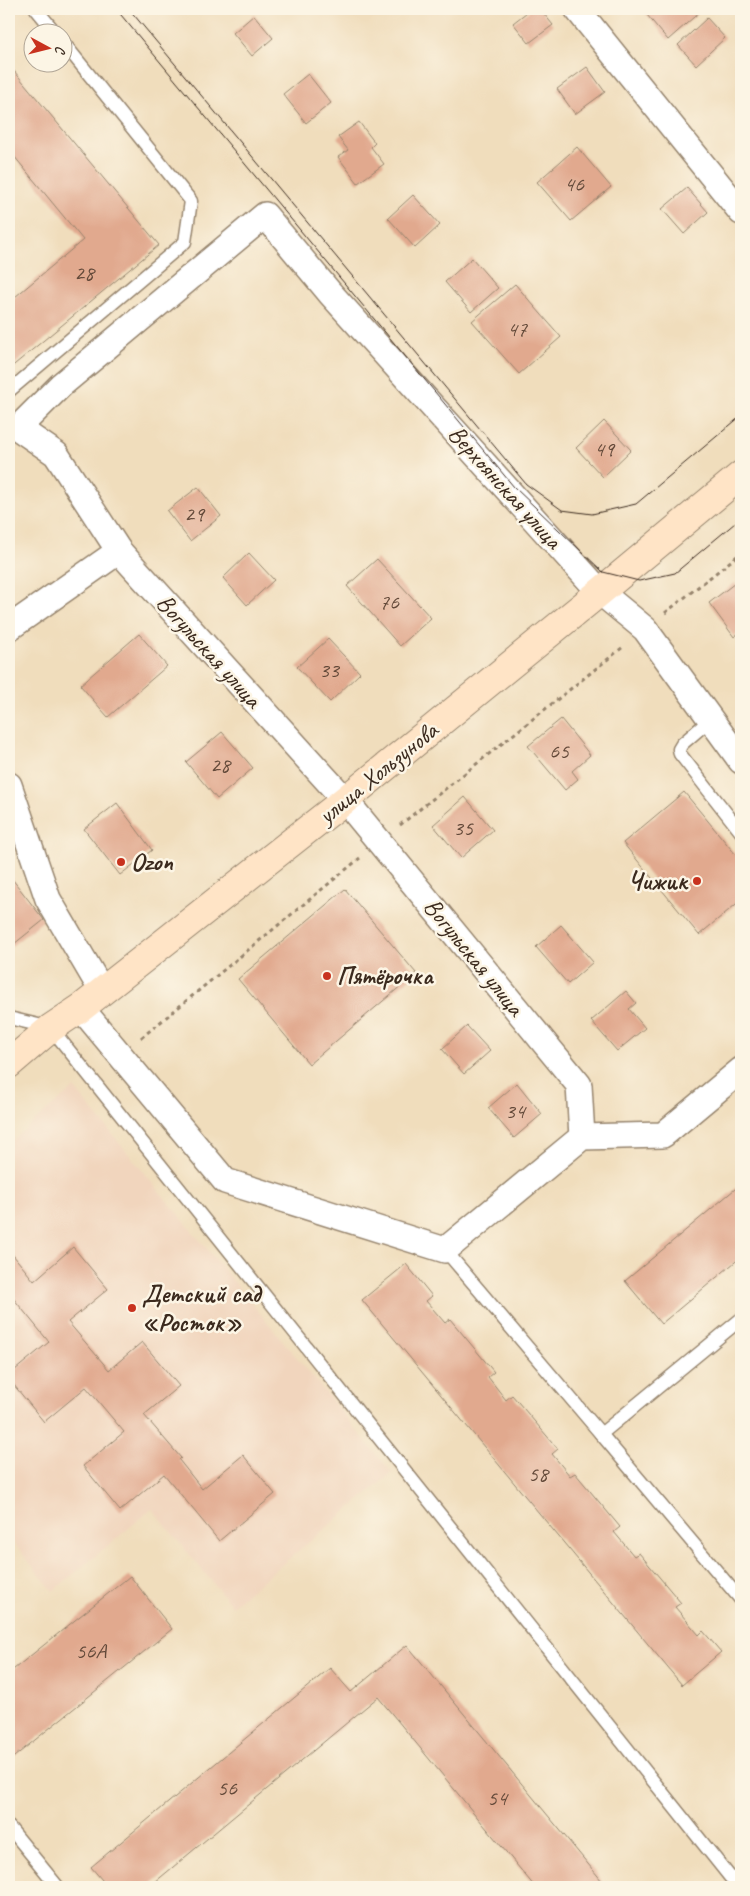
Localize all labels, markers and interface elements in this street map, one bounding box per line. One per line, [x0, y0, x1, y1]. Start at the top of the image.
north arrow [22, 22, 72, 72]
text: С [51, 45, 69, 56]
house number: 46 [564, 170, 585, 198]
house number: 28 [74, 259, 96, 287]
house number: 47 [507, 315, 528, 343]
street label: Верхоянская улица [441, 418, 570, 557]
house number: 49 [594, 435, 616, 463]
house number: 29 [184, 500, 206, 528]
street label: Вогульская улица [149, 587, 270, 716]
house number: 76 [379, 588, 400, 616]
house number: 33 [319, 656, 341, 684]
street label: улица Хользунова [310, 714, 446, 832]
house number: 65 [549, 737, 570, 765]
house number: 28 [210, 751, 232, 779]
house number: 35 [453, 814, 474, 842]
place label: Ozon [131, 846, 173, 878]
marker: Ozon [115, 856, 127, 868]
place label: Чижик [628, 865, 689, 897]
marker: Чижик [691, 875, 703, 887]
street label: Вогульская улица [417, 891, 533, 1024]
place label: Пятёрочка [337, 960, 435, 992]
marker: Пятёрочка [321, 970, 333, 982]
house number: 34 [505, 1097, 527, 1125]
place label: Детский сад «Росток» [142, 1278, 263, 1339]
marker: Детский сад «Росток» [126, 1302, 138, 1314]
house number: 58 [528, 1460, 550, 1488]
house number: 56А [76, 1637, 107, 1665]
house number: 56 [217, 1774, 238, 1802]
house number: 54 [487, 1784, 509, 1812]

